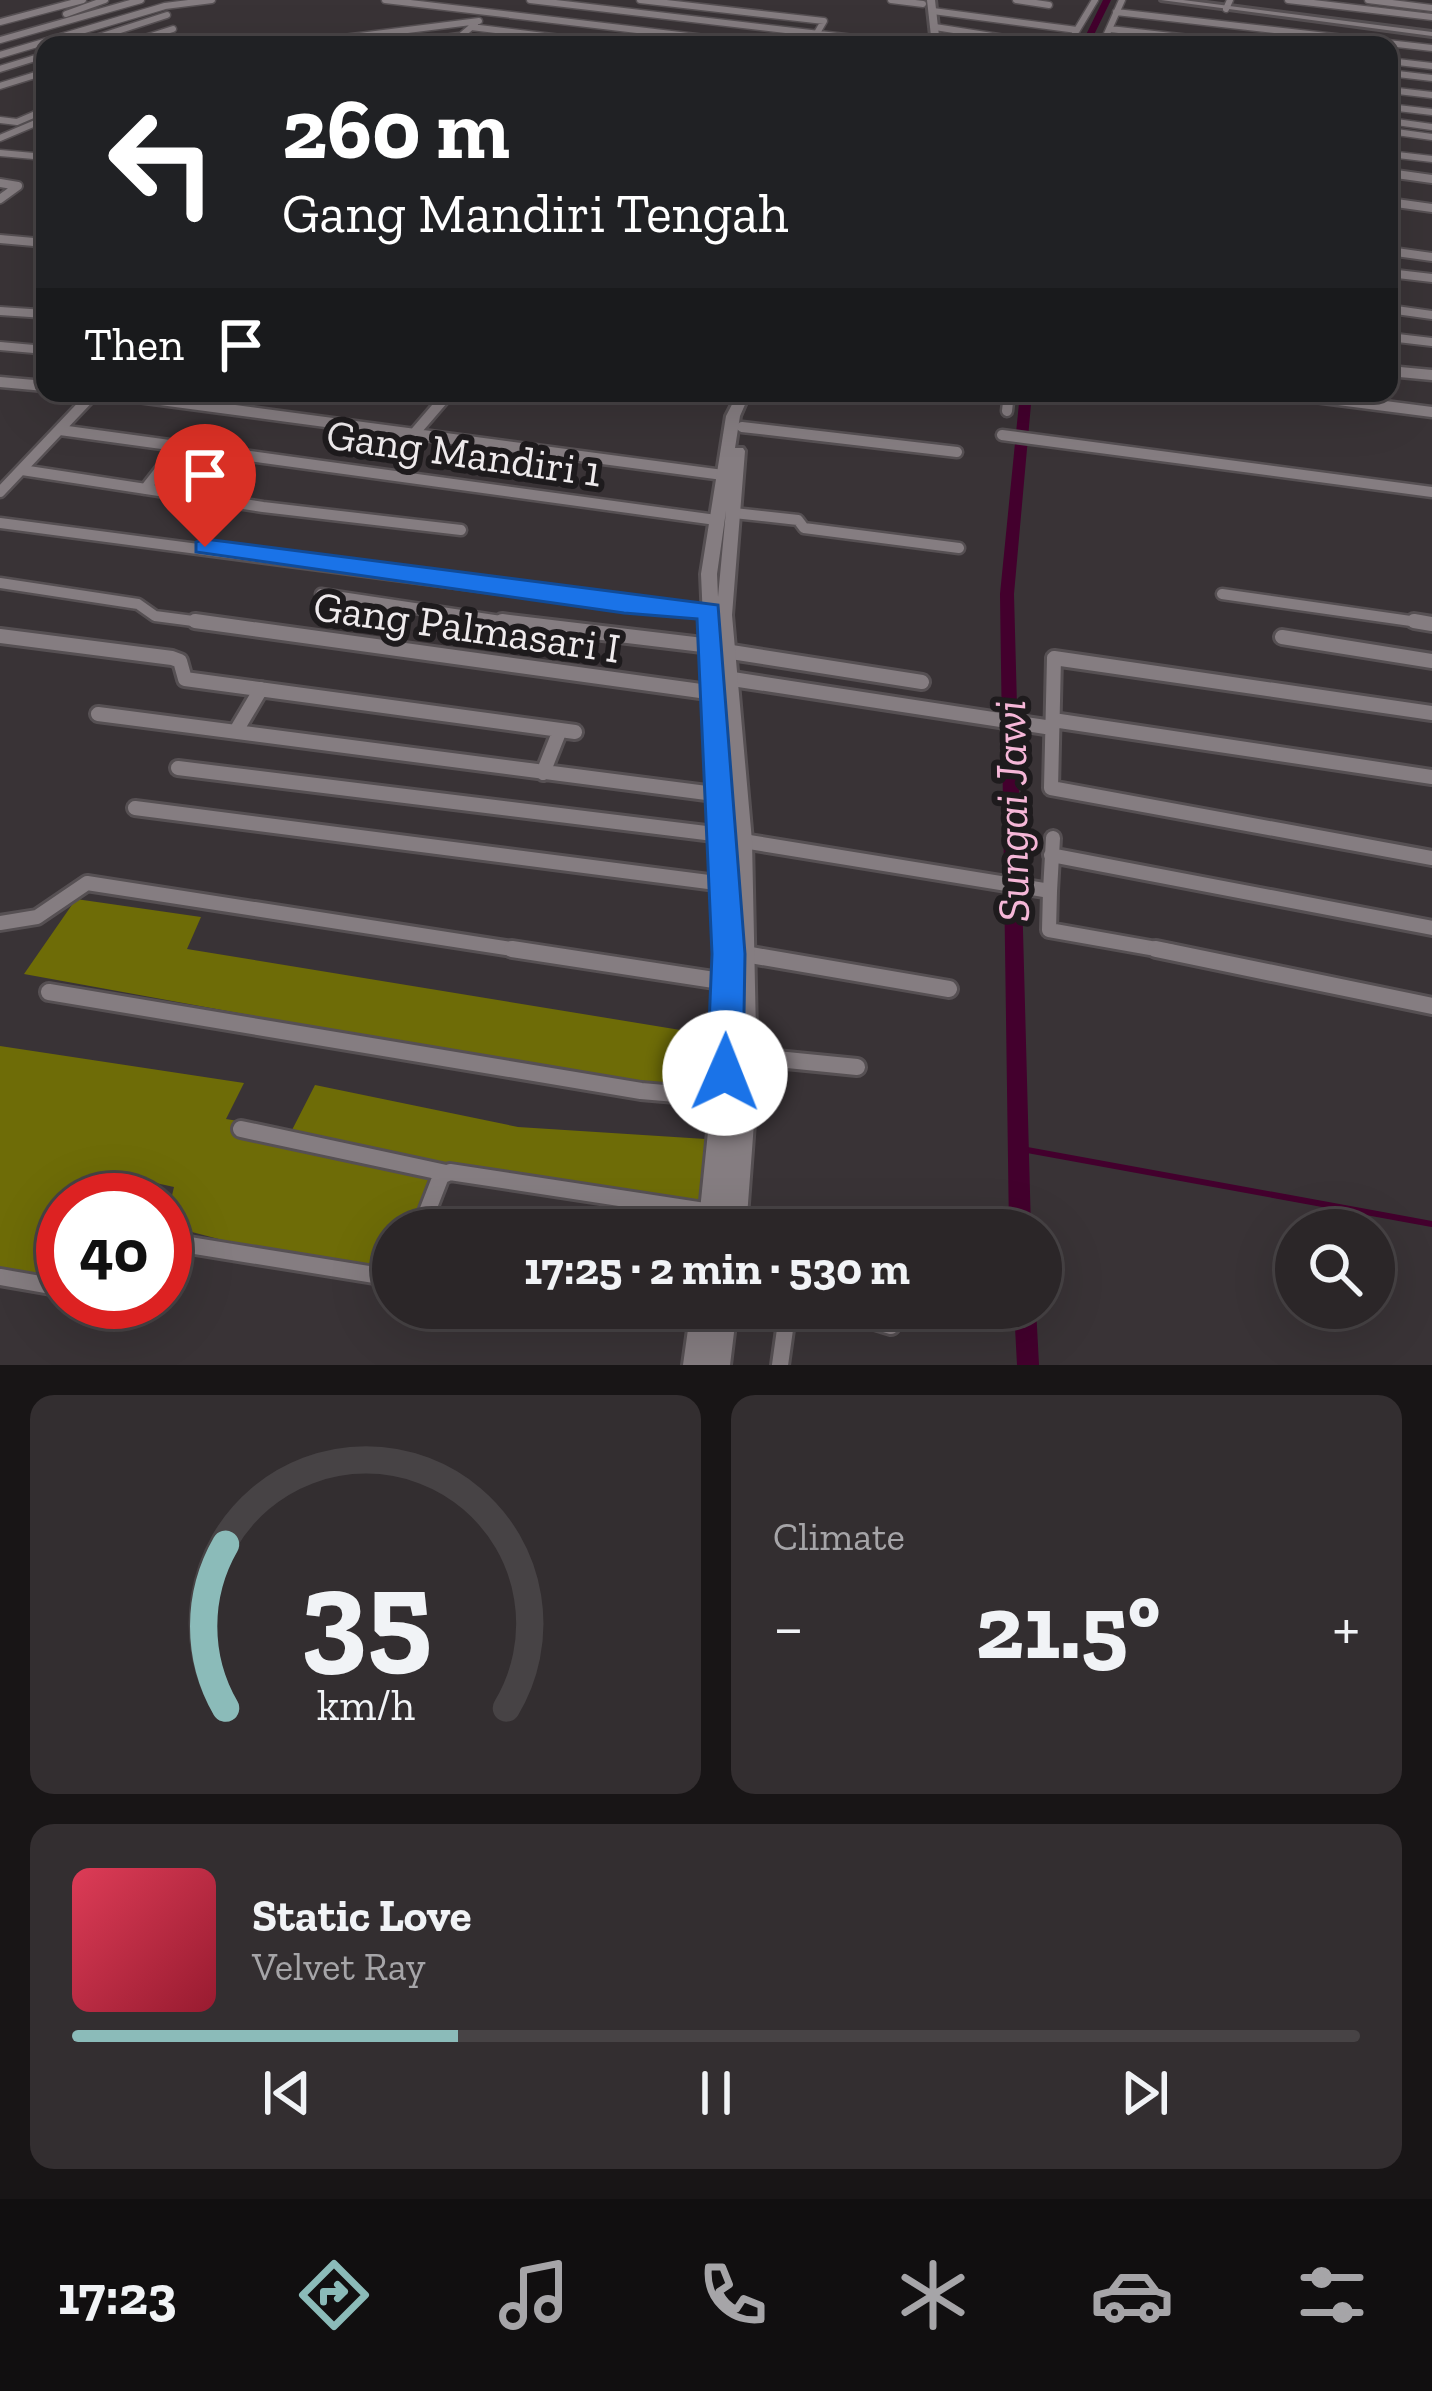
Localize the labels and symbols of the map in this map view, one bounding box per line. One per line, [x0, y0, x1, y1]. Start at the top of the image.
street label: Gang Mandiri 1 [323, 408, 605, 498]
pin [154, 424, 256, 547]
street label: Gang Palmasari I [310, 580, 624, 674]
water label: Sungai Jawi [983, 699, 1041, 923]
position arrow [662, 1010, 788, 1136]
speed limit sign: 40 [36, 1173, 192, 1329]

